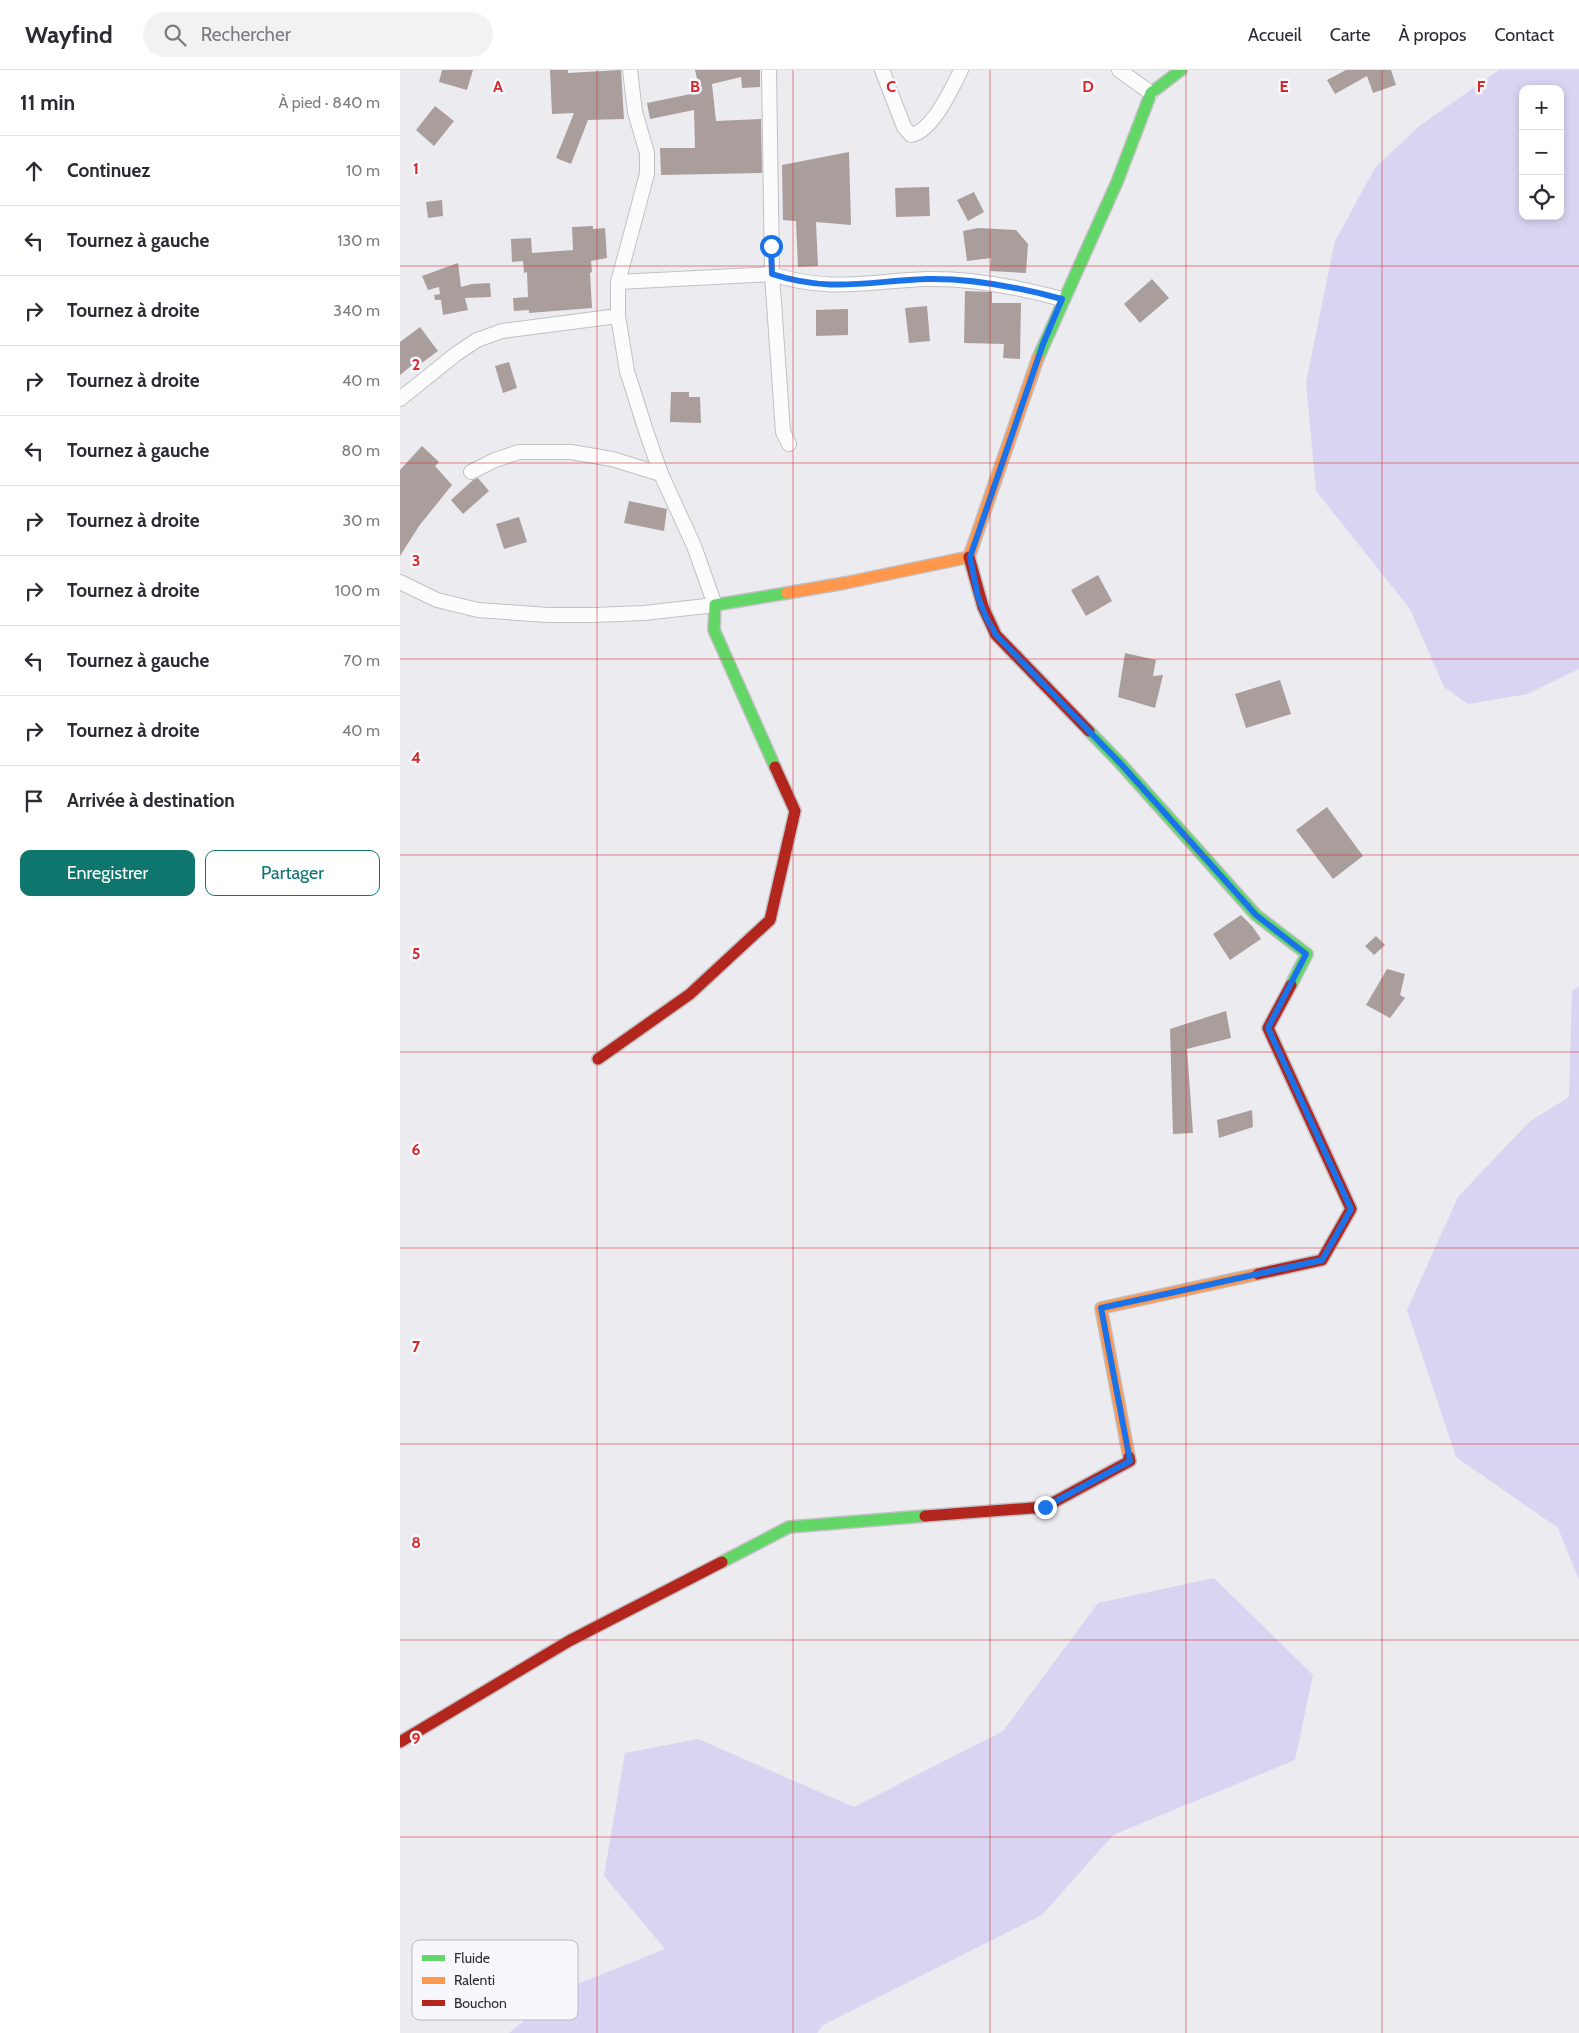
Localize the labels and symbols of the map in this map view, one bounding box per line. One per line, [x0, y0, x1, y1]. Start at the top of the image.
text: A [493, 77, 503, 96]
text: B [690, 77, 700, 96]
text: C [886, 77, 896, 96]
text: D [1082, 77, 1094, 96]
text: E [1279, 77, 1289, 96]
text: F [1477, 77, 1486, 96]
text: 1 [413, 159, 419, 178]
route start [760, 235, 783, 258]
text: 2 [412, 355, 420, 374]
text: 3 [412, 551, 420, 570]
text: 4 [411, 748, 421, 767]
text: 5 [412, 944, 420, 963]
text: 6 [412, 1140, 421, 1159]
text: 7 [412, 1337, 421, 1356]
route end [1034, 1496, 1057, 1519]
text: 8 [411, 1533, 421, 1552]
text: 9 [412, 1729, 421, 1748]
legend [412, 1940, 578, 2020]
text: Fluide [454, 1949, 490, 1967]
text: Ralenti [454, 1971, 495, 1989]
text: Bouchon [454, 1994, 507, 2012]

